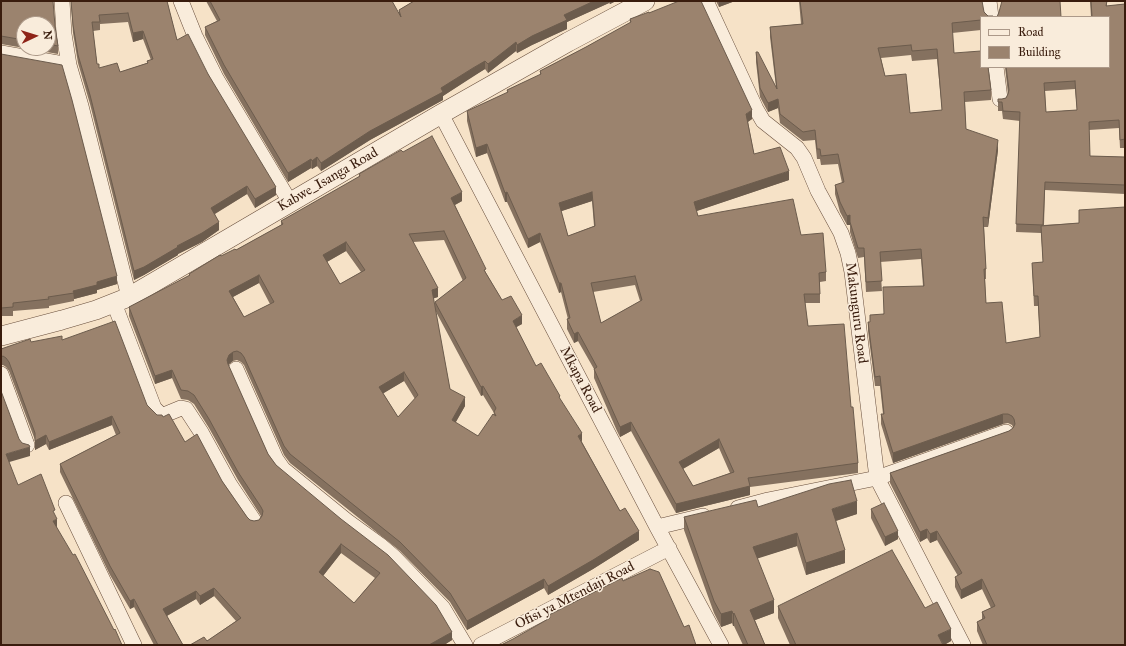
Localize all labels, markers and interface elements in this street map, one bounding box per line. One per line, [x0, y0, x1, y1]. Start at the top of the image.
north arrow [16, 16, 56, 56]
legend [980, 16, 1110, 68]
text: Road [1018, 25, 1044, 39]
text: N [41, 30, 54, 40]
text: Building [1018, 45, 1060, 59]
street label: Kabwe_Isanga Road [275, 144, 381, 216]
street label: Makunguru Road [841, 262, 871, 364]
street label: Mkapa Road [556, 344, 604, 416]
street label: Ofisi ya Mtendaji Road [512, 559, 638, 633]

